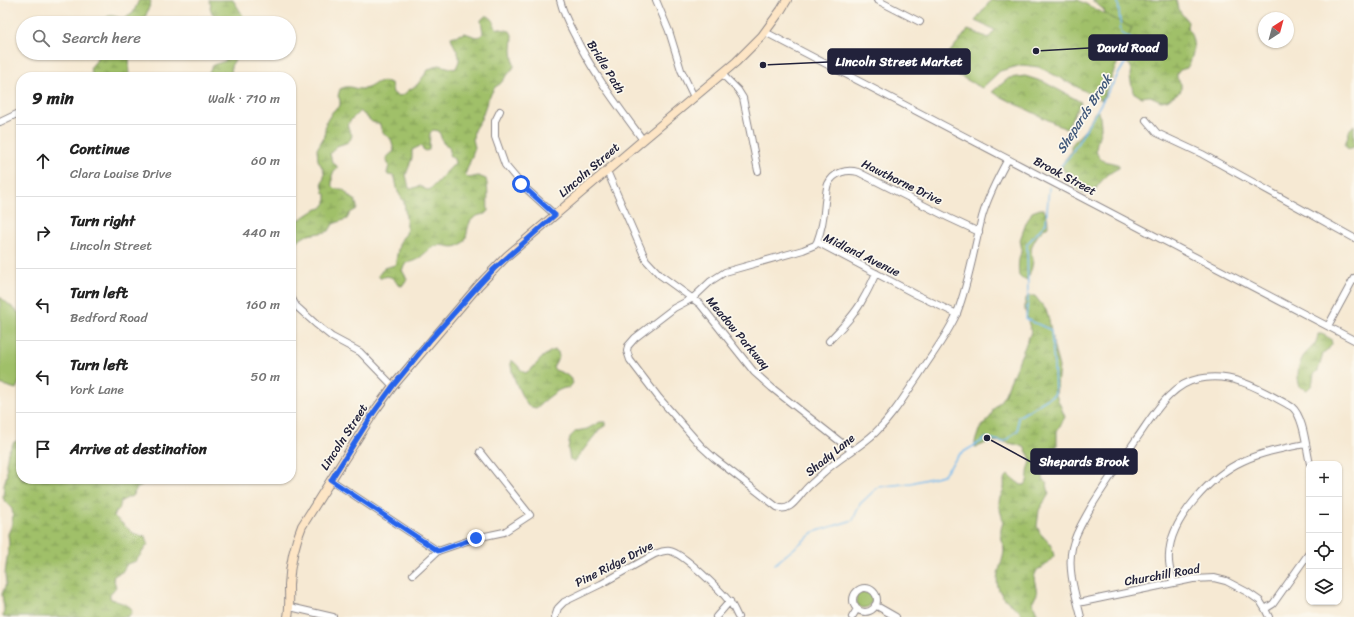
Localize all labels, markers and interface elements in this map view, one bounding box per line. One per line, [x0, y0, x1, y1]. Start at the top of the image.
north arrow [1258, 12, 1294, 48]
search box [16, 16, 296, 60]
text: Search here [62, 25, 141, 51]
icon: search [30, 27, 52, 49]
callout: David Road [1089, 35, 1167, 60]
street label: Bridle Path [581, 36, 631, 98]
text: David Road [1097, 36, 1160, 59]
callout: Lincoln Street Market [828, 49, 970, 74]
text: Lincoln Street Market [835, 50, 963, 73]
water label: Shepards Brook [1050, 68, 1119, 158]
text: 9 min [32, 83, 74, 113]
text: Walk · 710 m [208, 87, 280, 110]
text: Continue [70, 136, 130, 162]
street label: Lincoln Street [553, 137, 625, 203]
text: 60 m [251, 149, 280, 172]
icon: ahead [32, 150, 54, 172]
street label: Brook Street [1030, 150, 1100, 202]
street label: Hawthorne Drive [858, 153, 946, 211]
text: Clara Louise Drive [70, 162, 172, 185]
route start [512, 175, 530, 193]
text: Turn right [70, 208, 135, 234]
text: 440 m [242, 221, 280, 244]
icon: right [32, 222, 54, 244]
street label: Midland Avenue [820, 227, 904, 283]
text: Lincoln Street [70, 234, 152, 257]
text: Turn left [70, 280, 128, 306]
street label: Meadow Parkway [700, 291, 776, 375]
text: 160 m [245, 293, 280, 316]
icon: left [32, 294, 54, 316]
text: Bedford Road [70, 306, 147, 329]
text: Turn left [70, 352, 128, 378]
text: 50 m [250, 365, 280, 388]
icon: left [32, 366, 54, 388]
text: York Lane [70, 378, 124, 401]
street label: Lincoln Street [314, 399, 374, 475]
street label: Shady Lane [800, 428, 860, 482]
text: Arrive at destination [70, 436, 207, 462]
icon: arrive [32, 438, 54, 460]
callout: Shepards Brook [1031, 449, 1137, 474]
text: Shepards Brook [1038, 450, 1130, 473]
map controls [1306, 461, 1342, 605]
button: + [1306, 461, 1342, 497]
button: − [1306, 497, 1342, 533]
route end [467, 529, 485, 547]
button: locate [1306, 533, 1342, 569]
street label: Pine Ridge Drive [571, 535, 657, 593]
street label: Churchill Road [1123, 557, 1203, 592]
button: layers [1306, 569, 1342, 605]

